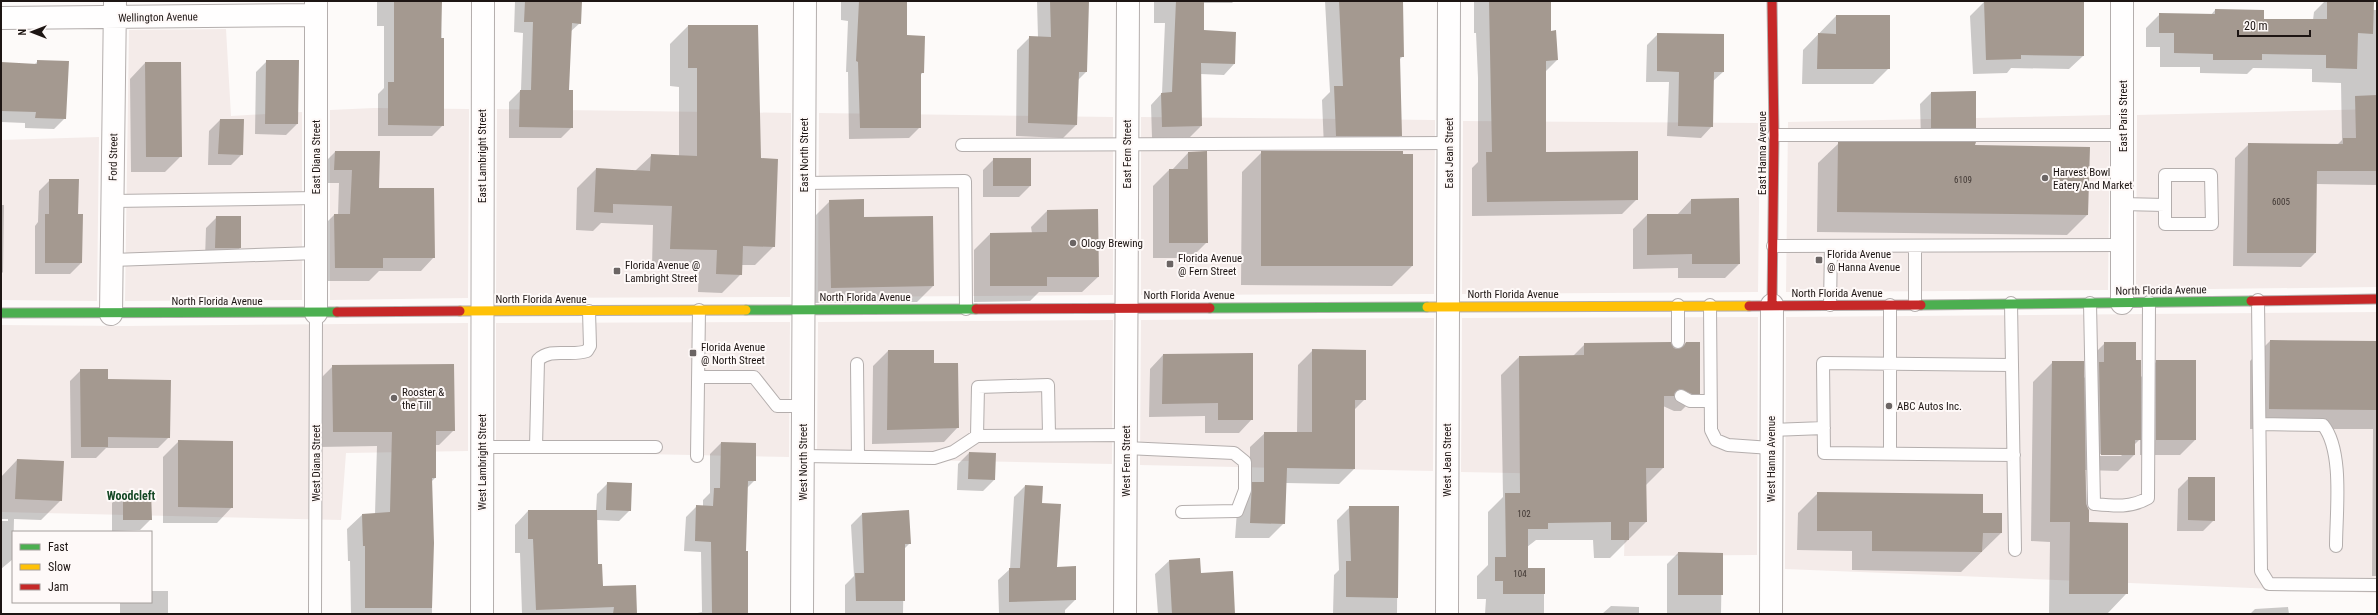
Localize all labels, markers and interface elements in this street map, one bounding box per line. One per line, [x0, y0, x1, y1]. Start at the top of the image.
street label: Wellington Avenue [118, 10, 198, 25]
north arrow [12, 12, 52, 52]
scale bar [2238, 12, 2310, 38]
text: 20 m [2244, 19, 2268, 33]
text: N [16, 28, 29, 35]
street label: East Paris Street [2117, 80, 2130, 152]
street label: East Lambright Street [476, 109, 489, 203]
street label: East Hanna Avenue [1756, 111, 1769, 195]
street label: East North Street [798, 118, 811, 192]
street label: East Jean Street [1443, 118, 1456, 188]
street label: East Diana Street [310, 120, 323, 194]
street label: East Fern Street [1121, 120, 1134, 188]
street label: Ford Street [107, 133, 120, 181]
place label: Harvest Bowl Eatery And Market [2053, 166, 2133, 192]
marker: Harvest Bowl Eatery And Market [2040, 173, 2050, 183]
house number: 6109 [1954, 175, 1972, 185]
house number: 6005 [2272, 197, 2290, 207]
place label: Ology Brewing [1081, 237, 1143, 250]
marker: Ology Brewing [1068, 238, 1078, 248]
place label: Florida Avenue @ Hanna Avenue [1827, 248, 1900, 274]
place label: Florida Avenue @ Fern Street [1178, 252, 1242, 278]
marker: Florida Avenue @ Hanna Avenue [1814, 255, 1824, 265]
place label: Florida Avenue @ Lambright Street [625, 259, 700, 285]
marker: Florida Avenue @ Fern Street [1165, 259, 1175, 269]
marker: Florida Avenue @ Lambright Street [612, 266, 622, 276]
street label: North Florida Avenue [2115, 283, 2207, 298]
street label: North Florida Avenue [1791, 287, 1883, 300]
street label: North Florida Avenue [1467, 288, 1559, 301]
street label: North Florida Avenue [1143, 289, 1235, 302]
street label: North Florida Avenue [819, 291, 911, 304]
street label: North Florida Avenue [495, 293, 587, 306]
street label: North Florida Avenue [171, 295, 263, 308]
place label: Florida Avenue @ North Street [701, 341, 765, 367]
marker: Florida Avenue @ North Street [688, 348, 698, 358]
place label: Rooster & the Till [402, 386, 444, 412]
marker: Rooster & the Till [389, 393, 399, 403]
place label: ABC Autos Inc. [1897, 400, 1962, 413]
marker: ABC Autos Inc. [1884, 401, 1894, 411]
street label: West Lambright Street [476, 414, 489, 510]
street label: West Hanna Avenue [1765, 416, 1778, 502]
street label: West Jean Street [1441, 423, 1454, 497]
street label: West Diana Street [310, 424, 323, 502]
street label: West North Street [797, 424, 810, 501]
street label: West Fern Street [1120, 425, 1133, 497]
district label: Woodcleft [107, 489, 156, 503]
house number: 102 [1517, 509, 1531, 519]
legend [12, 531, 152, 603]
text: Fast [48, 540, 69, 554]
text: Slow [48, 560, 71, 574]
house number: 104 [1513, 569, 1527, 579]
text: Jam [48, 580, 69, 594]

